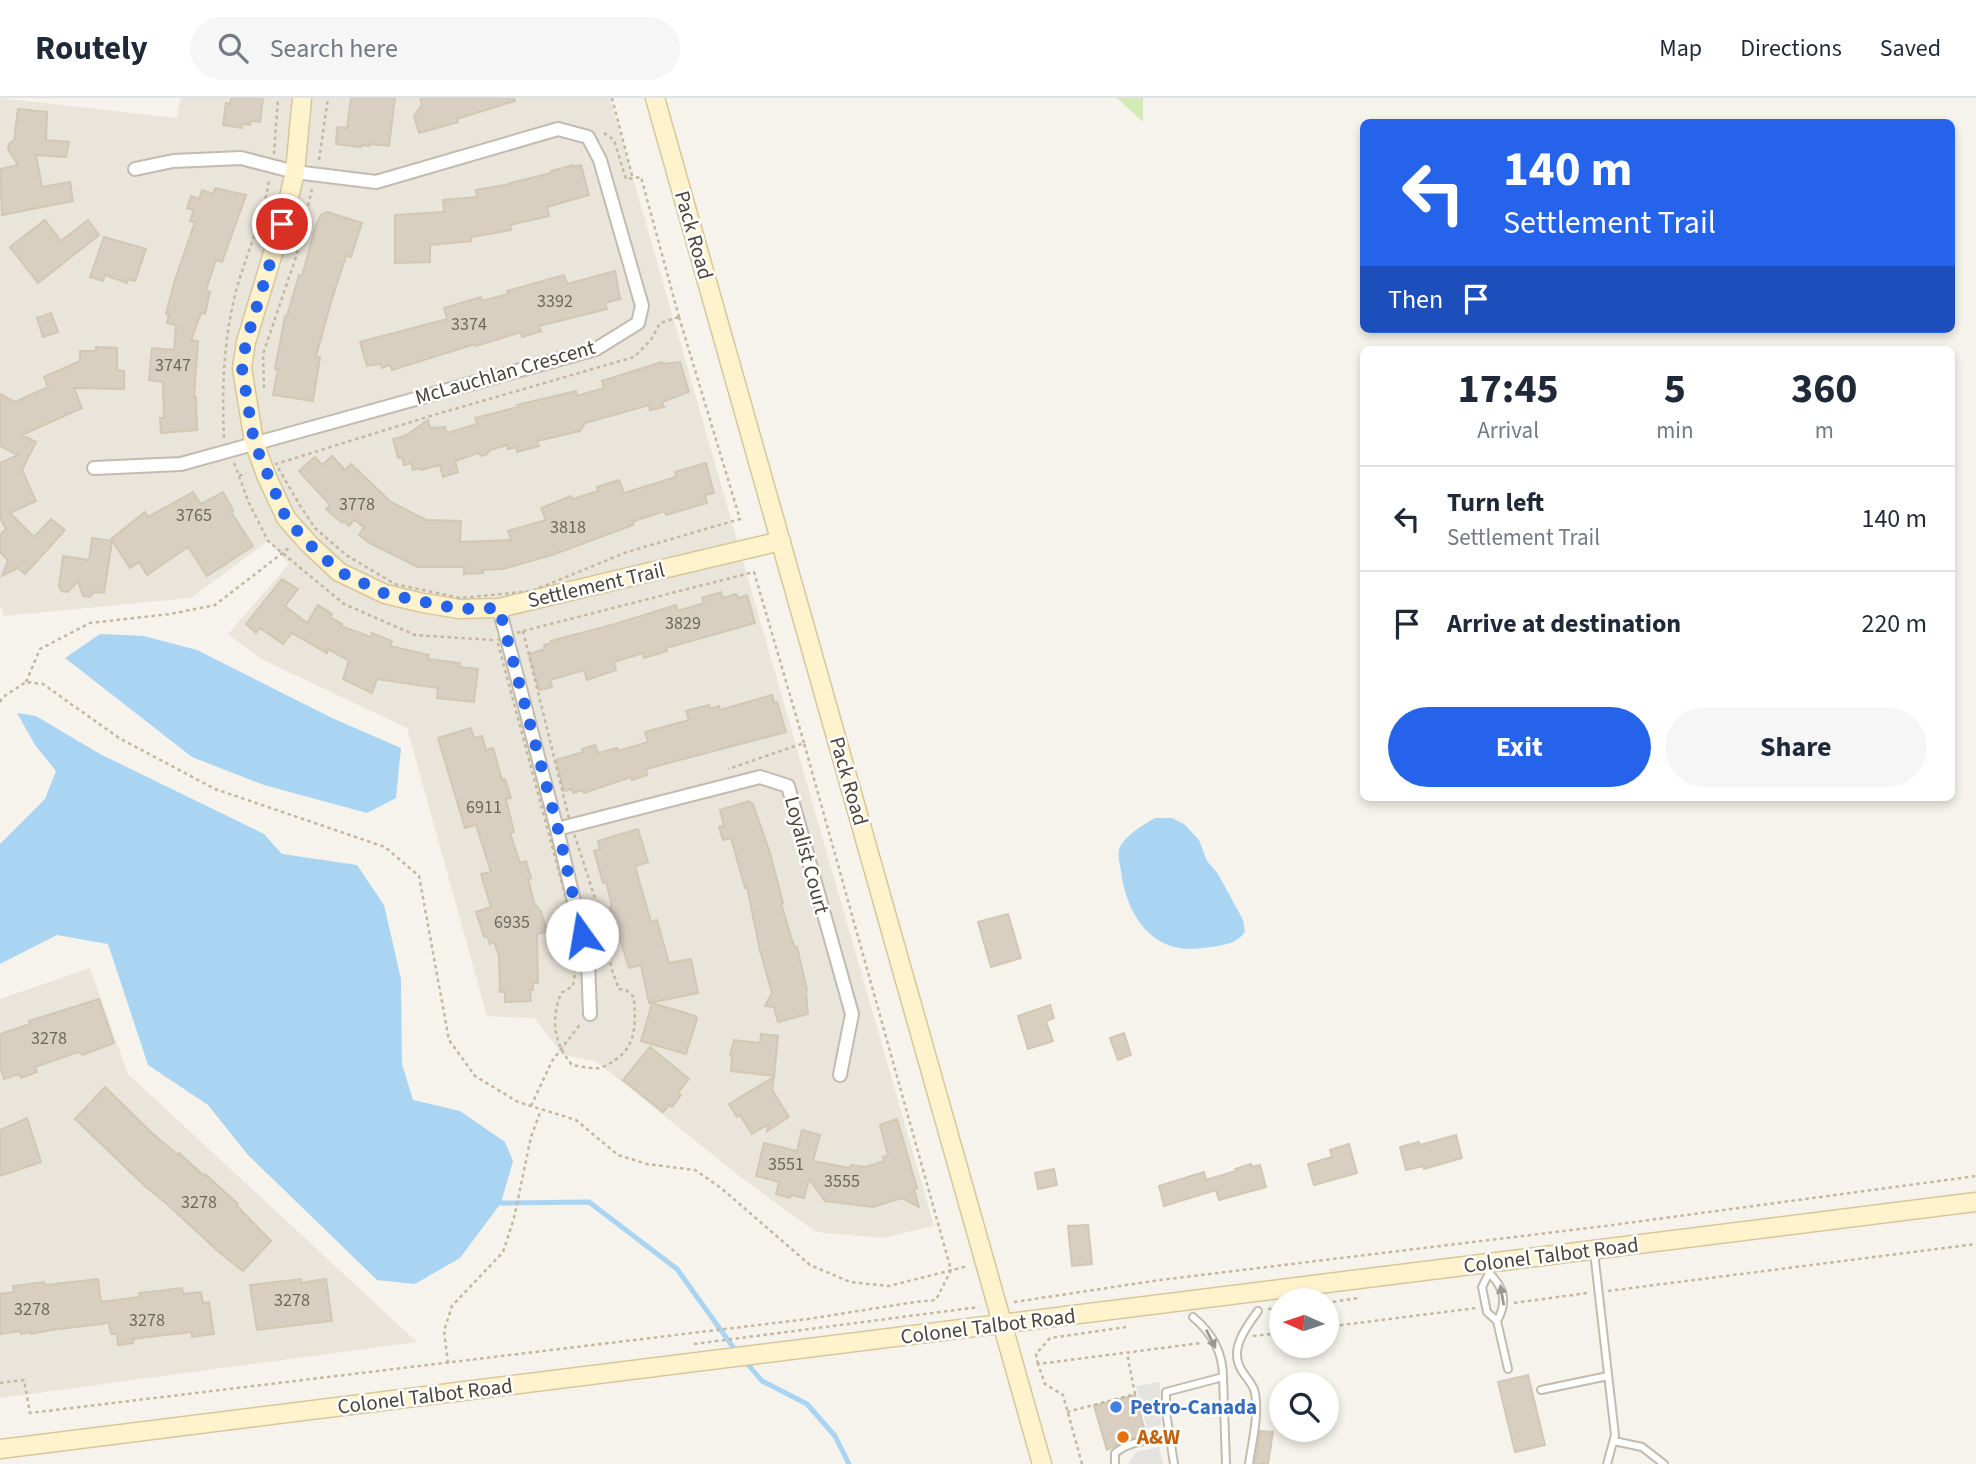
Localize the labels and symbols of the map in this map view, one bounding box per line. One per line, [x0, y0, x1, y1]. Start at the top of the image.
street label: Pack Road [667, 187, 721, 283]
pin [252, 194, 312, 254]
house number: 3392 [537, 289, 573, 314]
house number: 3374 [451, 312, 487, 337]
street label: McLauchlan Crescent [411, 332, 599, 412]
house number: 3747 [155, 353, 191, 378]
house number: 3778 [339, 492, 375, 517]
house number: 3765 [176, 503, 212, 528]
house number: 3818 [550, 515, 586, 540]
street label: Settlement Trail [525, 555, 667, 615]
house number: 3829 [665, 611, 701, 636]
street label: Pack Road [822, 733, 876, 829]
street label: Loyalist Court [777, 793, 837, 917]
house number: 6911 [466, 795, 502, 820]
position arrow [545, 898, 619, 972]
house number: 6935 [494, 910, 530, 935]
house number: 3278 [31, 1026, 67, 1051]
house number: 3551 [768, 1152, 804, 1177]
house number: 3555 [824, 1169, 860, 1194]
house number: 3278 [181, 1190, 217, 1215]
street label: Colonel Talbot Road [1462, 1229, 1640, 1281]
one-way arrow [1496, 1284, 1507, 1306]
house number: 3278 [274, 1288, 310, 1313]
north arrow [1269, 1288, 1339, 1358]
house number: 3278 [14, 1297, 50, 1322]
street label: Colonel Talbot Road [899, 1300, 1077, 1352]
house number: 3278 [129, 1308, 165, 1333]
one-way arrow [1206, 1329, 1217, 1349]
street label: Colonel Talbot Road [336, 1370, 514, 1422]
place label: Petro-Canada [1130, 1392, 1257, 1422]
marker: Petro-Canada [1108, 1399, 1124, 1415]
place label: A&W [1136, 1422, 1180, 1452]
marker: A&W [1115, 1429, 1131, 1445]

